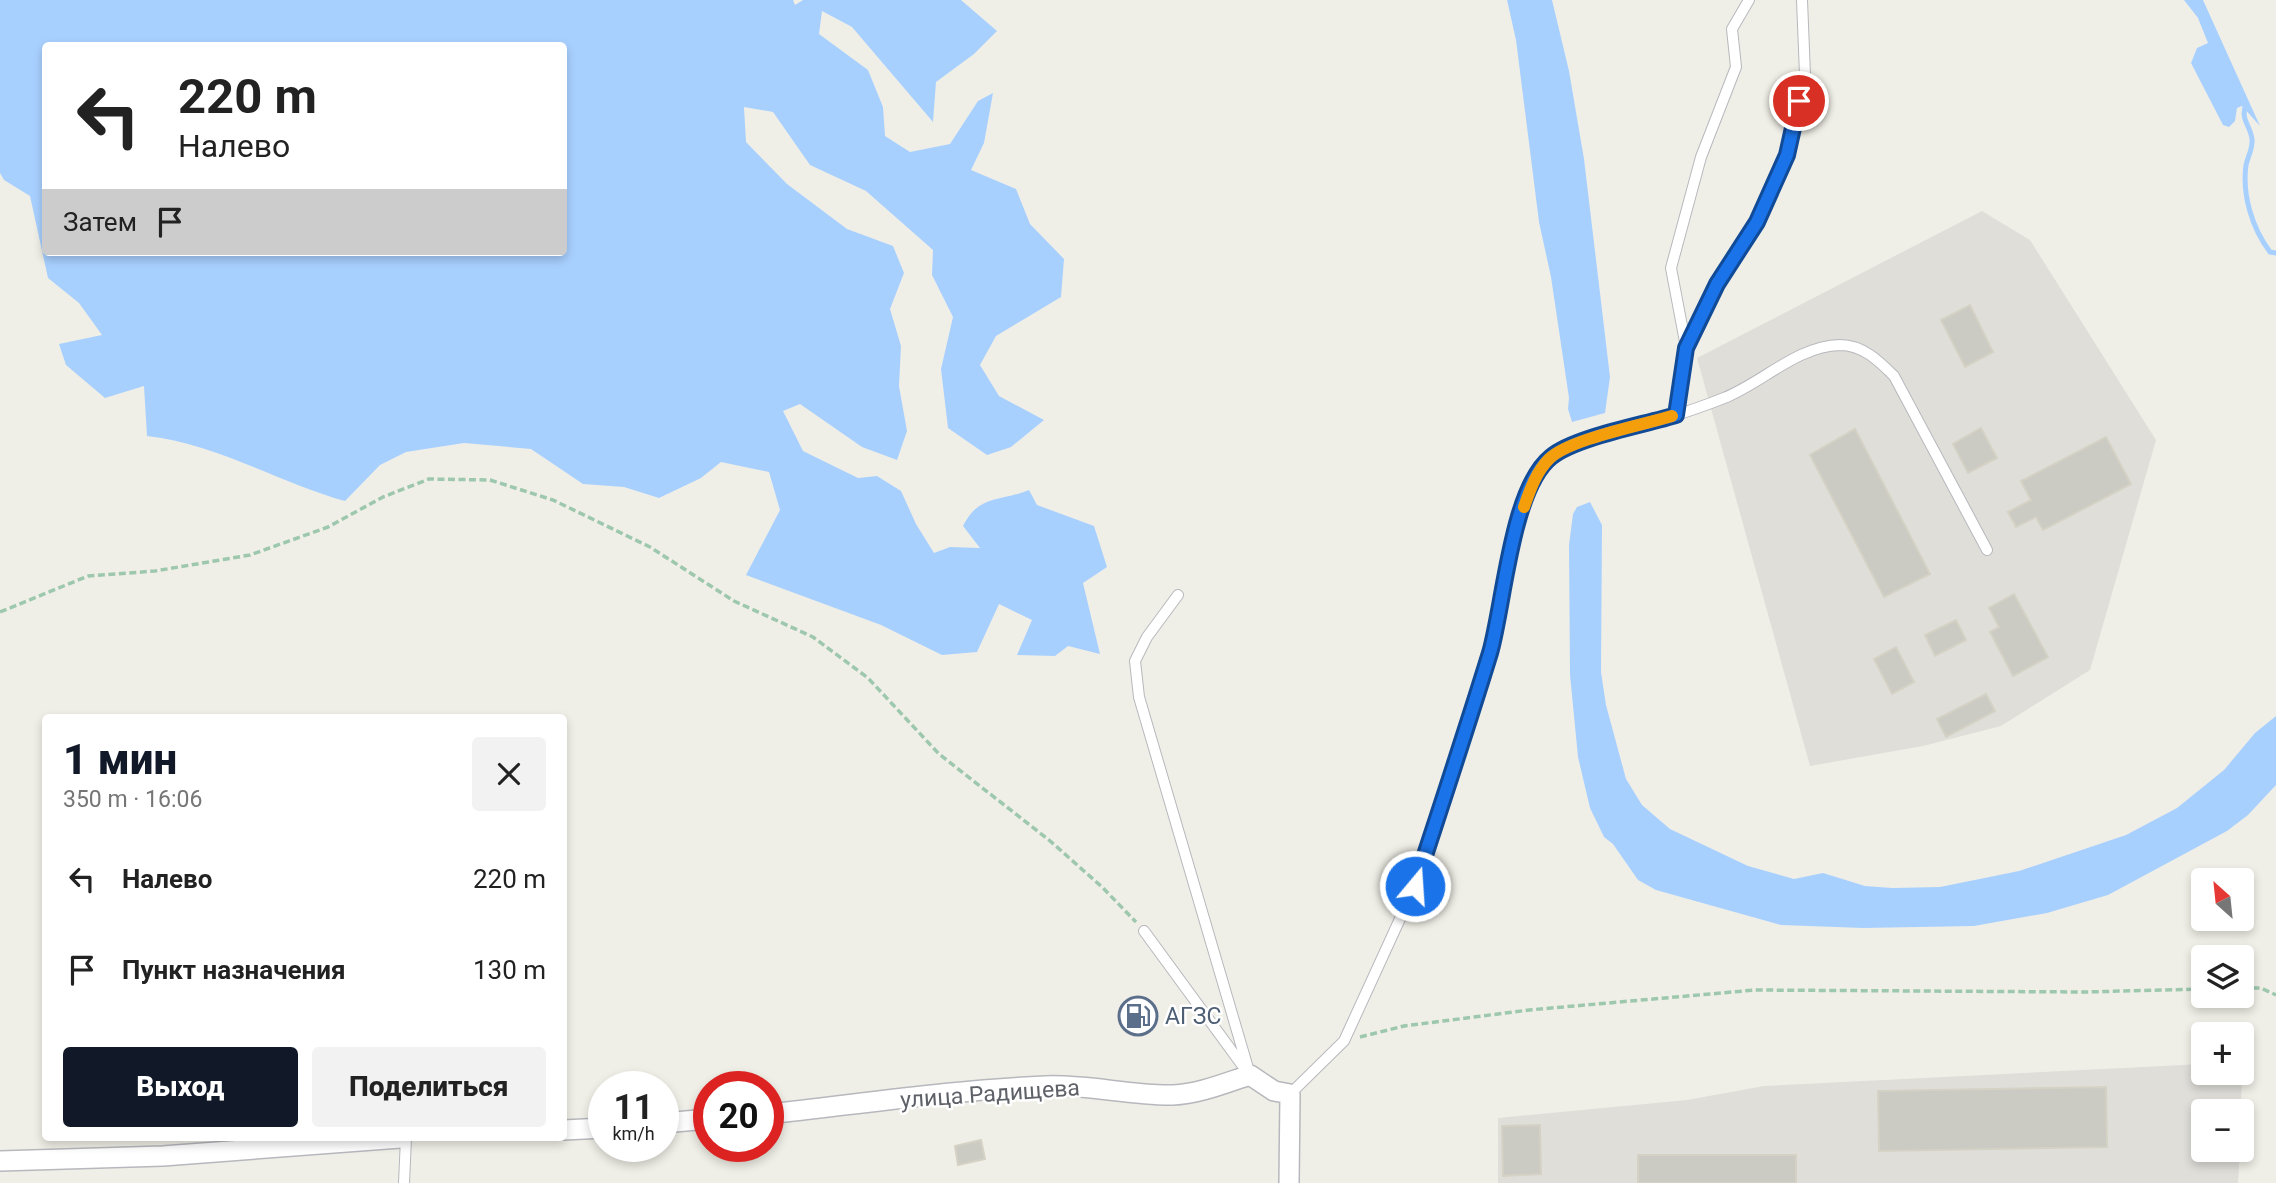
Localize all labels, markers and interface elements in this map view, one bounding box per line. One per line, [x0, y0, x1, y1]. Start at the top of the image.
text: 220 m [178, 68, 317, 125]
icon: left [63, 70, 154, 161]
pin [1769, 71, 1829, 131]
icon: arrive [1780, 82, 1818, 120]
text: Налево [178, 127, 290, 165]
icon: arrive [151, 203, 189, 241]
text: Затем [63, 207, 137, 237]
text: 1 мин [63, 735, 177, 784]
button: close [472, 737, 546, 811]
text: 350 m · 16:06 [63, 786, 202, 813]
position arrow [1378, 849, 1452, 923]
icon: left [63, 860, 101, 898]
text: Налево [122, 864, 212, 894]
text: 220 m [473, 864, 546, 894]
north arrow [2191, 868, 2254, 931]
map controls [2191, 868, 2254, 1162]
button: layers [2191, 945, 2254, 1008]
icon: arrive [63, 951, 101, 989]
text: Пункт назначения [122, 955, 346, 985]
text: 130 m [473, 955, 546, 985]
fuel station icon: АГЗС [1117, 995, 1159, 1037]
place label: АГЗС [1165, 1003, 1221, 1030]
button: + [2191, 1022, 2254, 1085]
button: Выход [63, 1047, 298, 1127]
button: Поделиться [312, 1047, 546, 1127]
speed limit sign: 20 [693, 1071, 784, 1162]
street label: улица Радищева [899, 1074, 1081, 1114]
text: 11 [613, 1087, 654, 1128]
button: − [2191, 1099, 2254, 1162]
text: km/h [612, 1123, 655, 1144]

